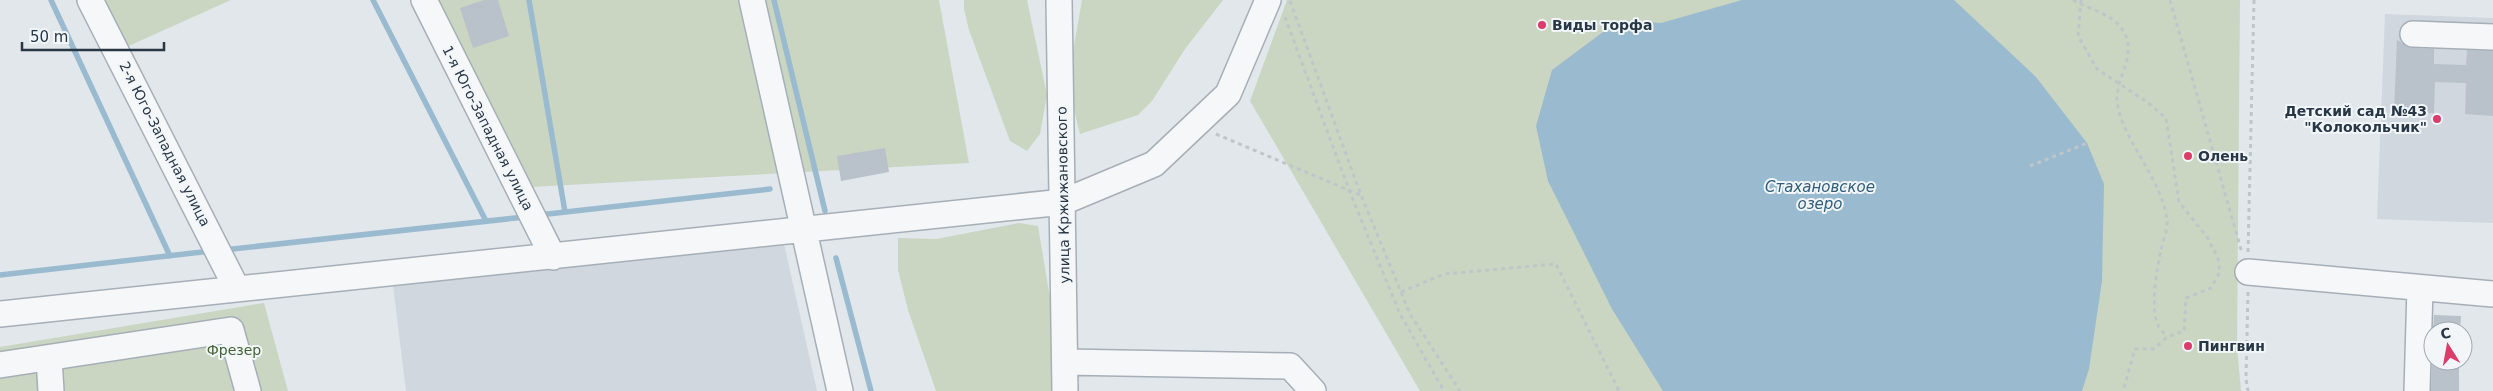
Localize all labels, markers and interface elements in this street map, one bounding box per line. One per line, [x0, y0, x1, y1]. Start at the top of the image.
place label: Виды торфа [1552, 17, 1652, 33]
marker: Виды торфа [1536, 19, 1548, 31]
scale bar [22, 20, 165, 52]
text: 50 m [30, 28, 68, 46]
street label: 1-я Юго-Западная улица [439, 43, 537, 213]
street label: 2-я Юго-Западная улица [116, 59, 214, 229]
place label: Детский сад №43 "Колокольчик" [2284, 103, 2427, 135]
street label: улица Кржижановского [1053, 106, 1073, 284]
marker: Детский сад №43 "Колокольчик" [2431, 113, 2443, 125]
place label: Олень [2198, 148, 2248, 164]
marker: Олень [2182, 150, 2194, 162]
water label: Стахановское озеро [1765, 178, 1875, 213]
north arrow [2423, 321, 2473, 371]
text: С [2439, 324, 2452, 342]
place label: Пингвин [2198, 338, 2265, 354]
marker: Пингвин [2182, 340, 2194, 352]
park label: Фрезер [207, 342, 261, 358]

